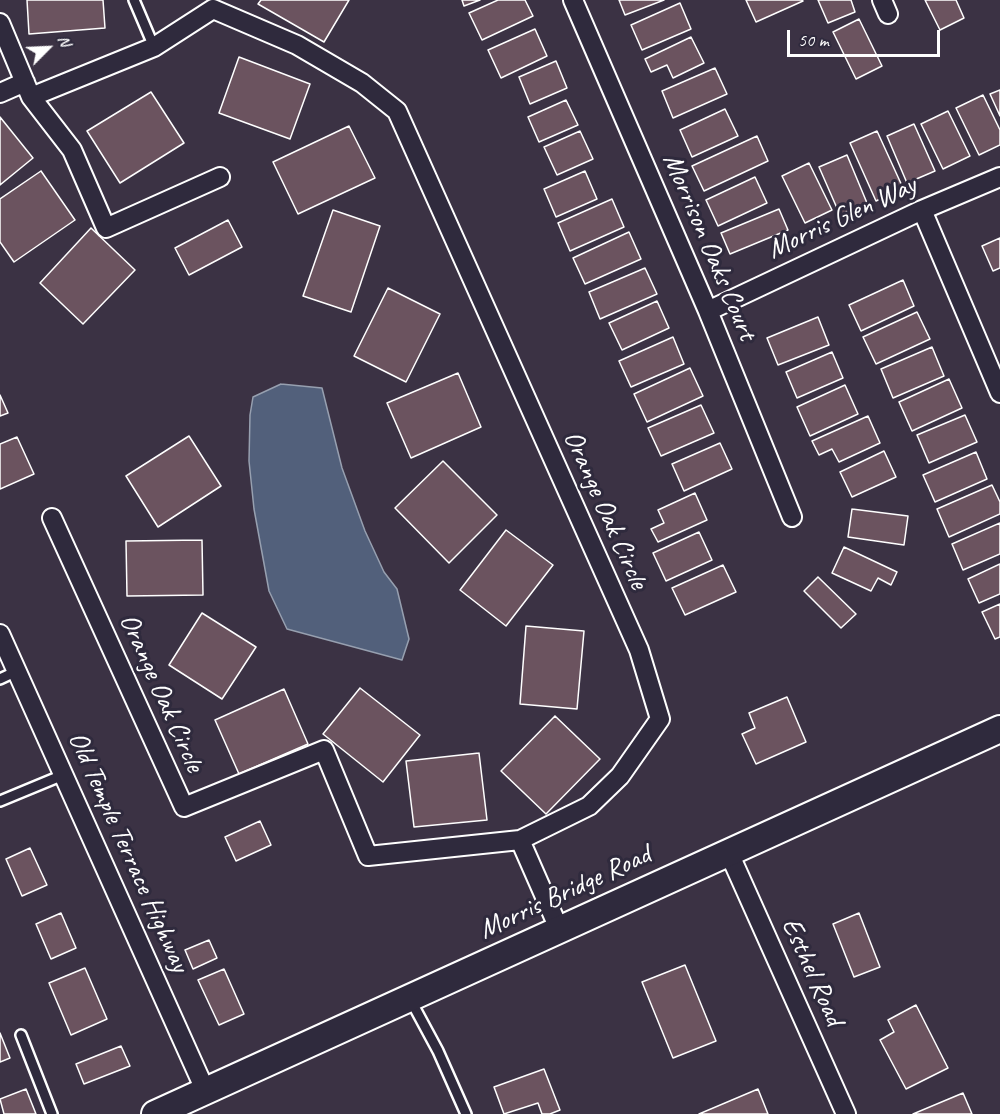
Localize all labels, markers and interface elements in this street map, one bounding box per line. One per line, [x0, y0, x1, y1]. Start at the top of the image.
north arrow [18, 18, 78, 78]
scale bar [790, 18, 943, 56]
text: 50 m [798, 29, 829, 51]
text: N [53, 32, 76, 49]
street label: Morrison Oaks Court [655, 149, 763, 345]
street label: Morris Glen Way [762, 169, 922, 267]
street label: Orange Oak Circle [555, 426, 655, 594]
street label: Orange Oak Circle [111, 609, 211, 777]
street label: Old Temple Terrace Highway [60, 727, 196, 977]
street label: Morris Bridge Road [474, 839, 656, 947]
street label: Esthel Road [773, 913, 851, 1031]

